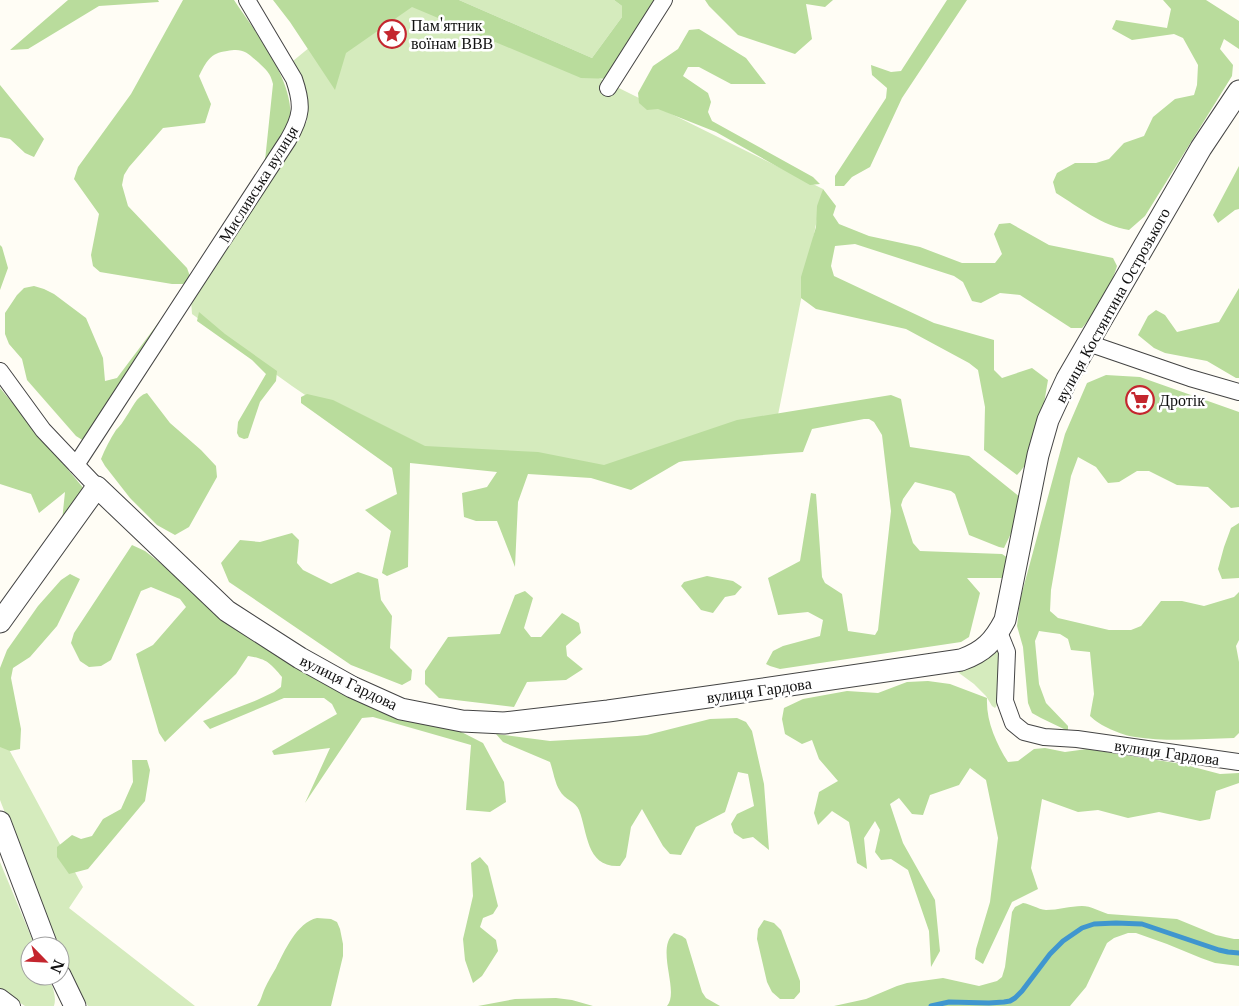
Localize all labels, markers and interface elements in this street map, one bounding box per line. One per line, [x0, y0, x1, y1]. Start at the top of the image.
place label: Пам'ятник воїнам ВВВ [411, 15, 493, 53]
place icon: Пам'ятник воїнам ВВВ [377, 19, 407, 49]
street label: Мисливська вулиця [214, 121, 302, 246]
street label: вулиця Костянтина Острозького [1050, 204, 1174, 406]
supermarket icon: Дротік [1125, 385, 1155, 415]
place label: Дротік [1159, 390, 1205, 410]
street label: вулиця Гардова [297, 650, 401, 714]
street label: вулиця Гардова [705, 673, 813, 707]
street label: вулиця Гардова [1113, 735, 1221, 769]
north arrow [20, 936, 70, 986]
text: N [46, 957, 68, 976]

